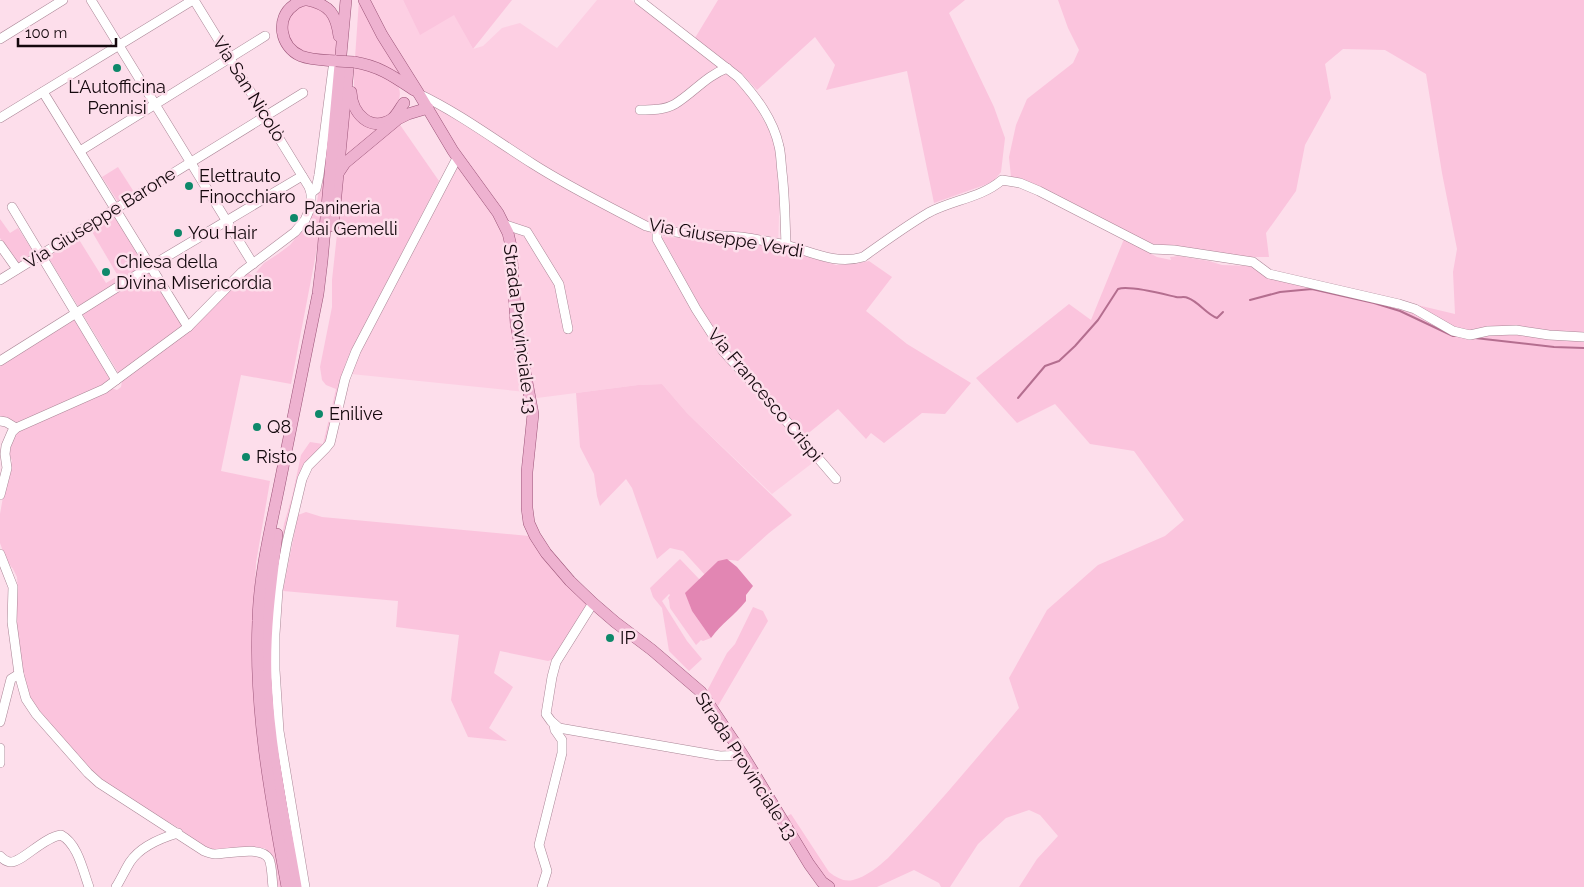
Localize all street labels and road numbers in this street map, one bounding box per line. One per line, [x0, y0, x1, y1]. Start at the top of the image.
street label: Via San Nicolò [209, 32, 290, 146]
street label: Via Giuseppe Barone [20, 162, 180, 273]
street label: Via Giuseppe Verdi [647, 214, 805, 261]
street label: Strada Provinciale 13 [500, 243, 541, 415]
street label: Via Francesco Crispi [704, 324, 827, 466]
street label: Strada Provinciale 13 [691, 688, 802, 843]

